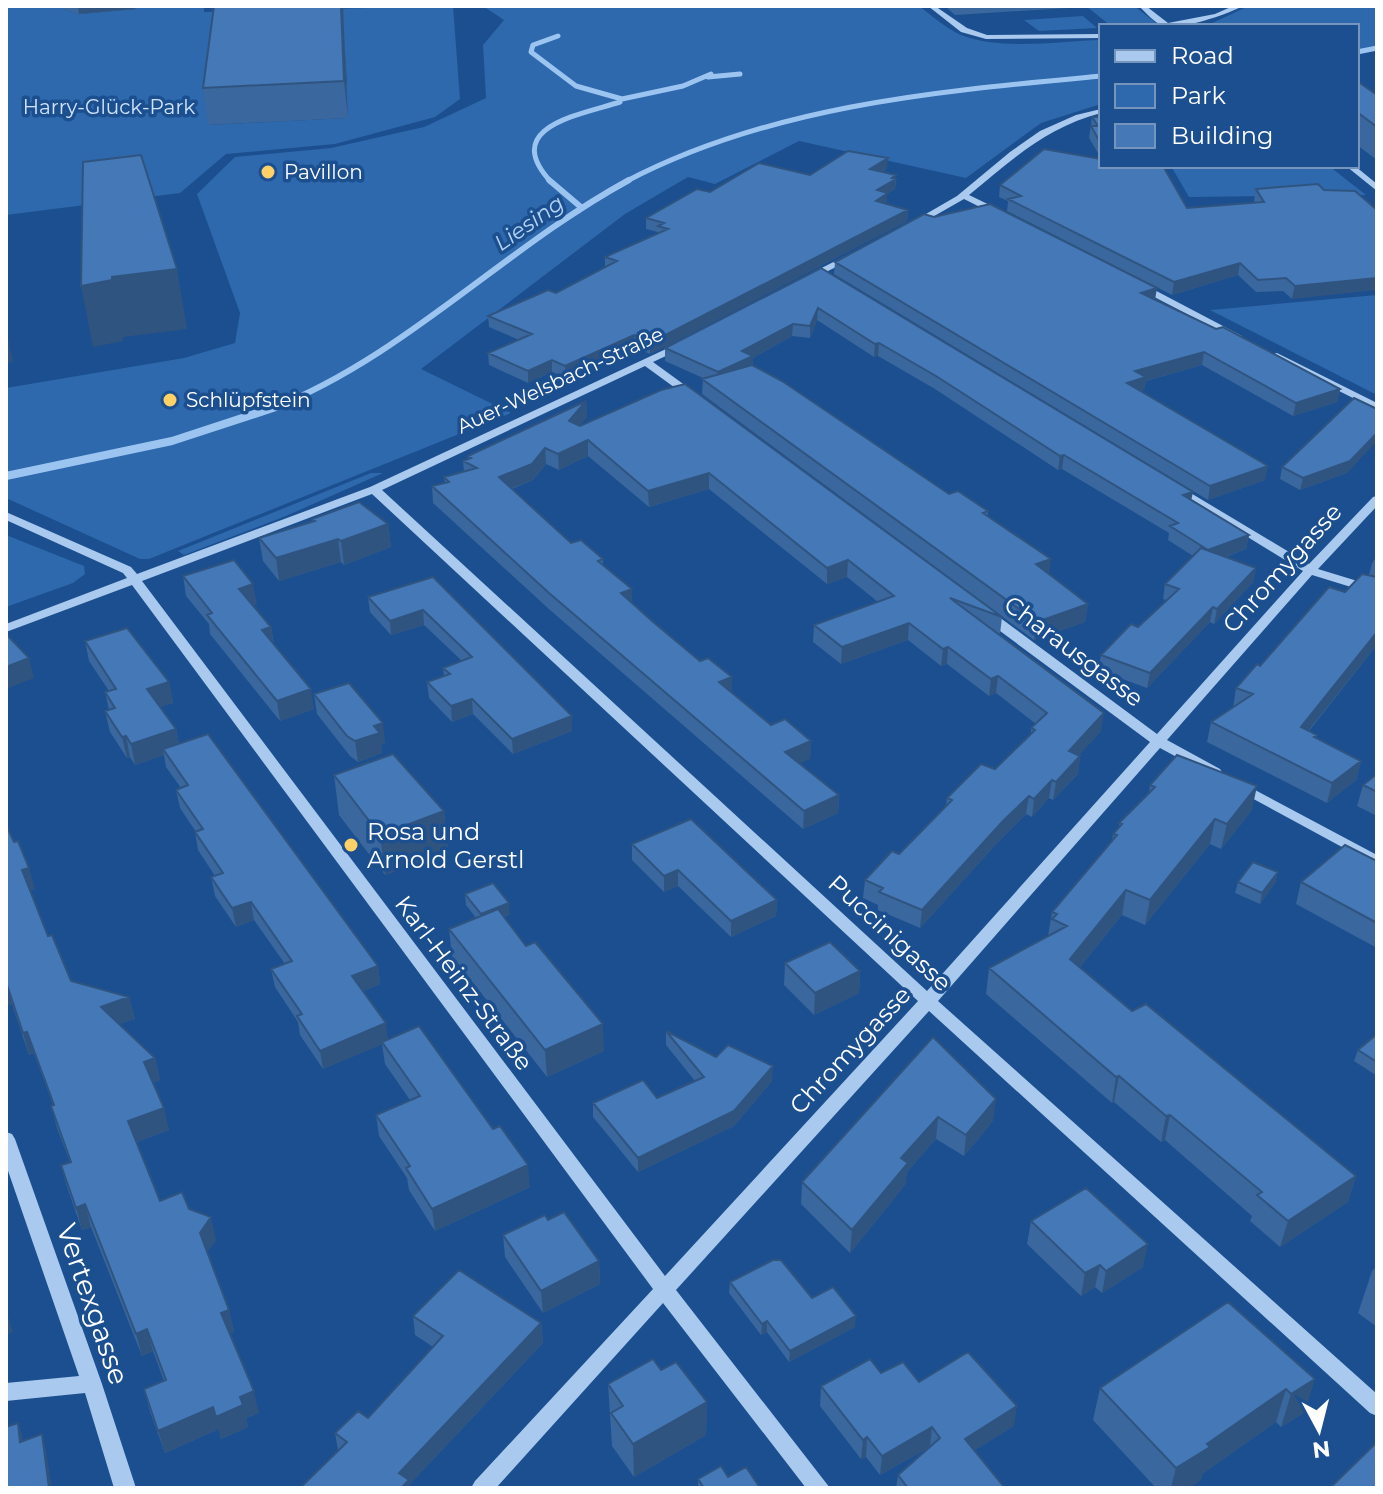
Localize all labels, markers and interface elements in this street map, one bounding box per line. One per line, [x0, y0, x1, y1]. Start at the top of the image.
legend [1099, 24, 1359, 168]
text: Road [1171, 41, 1234, 70]
text: Park [1171, 81, 1226, 110]
park label: Harry-Glück-Park [23, 95, 195, 119]
text: Building [1171, 121, 1274, 150]
place label: Pavillon [284, 160, 363, 184]
marker: Pavillon [259, 163, 277, 181]
water label: Liesing [489, 189, 569, 257]
street label: Auer-Welsbach-Straße [453, 322, 667, 438]
place label: Schlüpfstein [186, 388, 311, 412]
marker: Schlüpfstein [161, 391, 179, 409]
street label: Chromygasse [1216, 497, 1348, 639]
street label: Charausgasse [999, 589, 1149, 713]
place label: Rosa und Arnold Gerstl [367, 817, 524, 874]
marker: Rosa und Arnold Gerstl [342, 836, 360, 854]
street label: Puccinigasse [822, 869, 958, 997]
street label: Karl-Heinz-Straße [389, 890, 539, 1076]
street label: Chromygasse [784, 980, 916, 1120]
street label: Vertexgasse [50, 1219, 136, 1389]
north arrow [1279, 1390, 1359, 1470]
text: N [1311, 1435, 1332, 1464]

